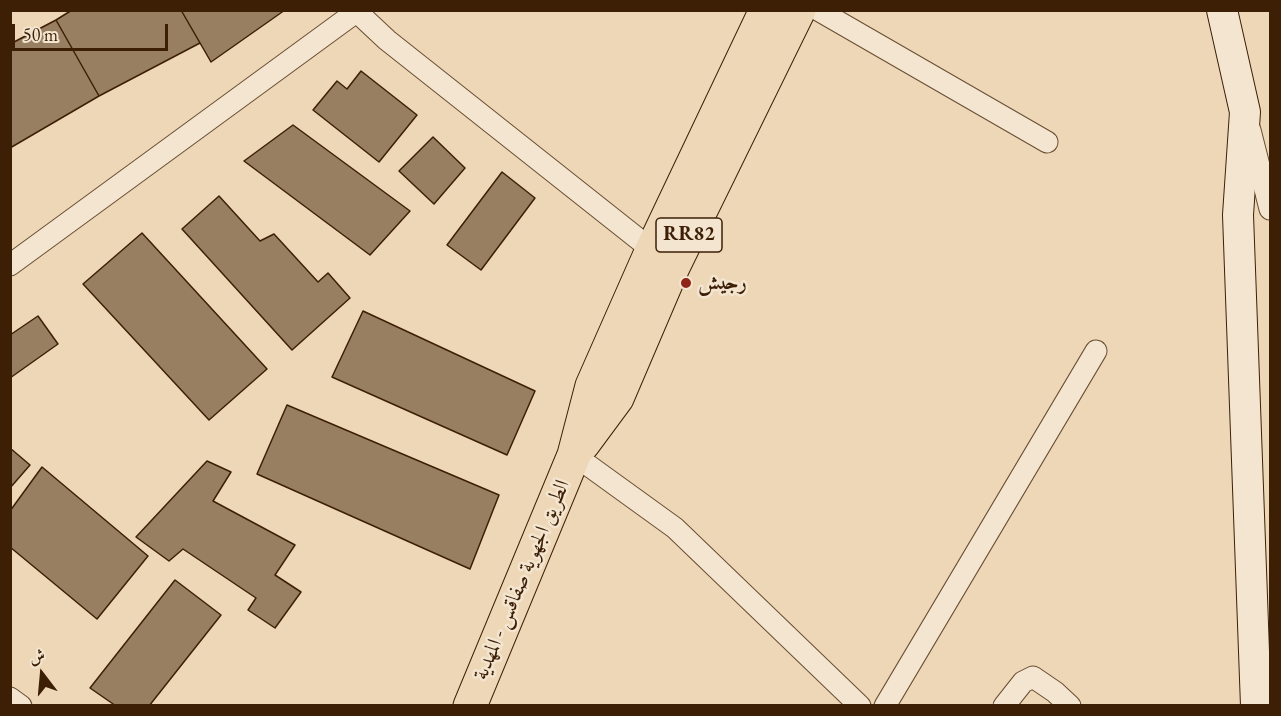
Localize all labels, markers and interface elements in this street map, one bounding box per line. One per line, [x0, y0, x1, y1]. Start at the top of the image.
scale bar [15, 12, 171, 50]
text: 50 m [23, 23, 58, 46]
road number: RR82 [656, 218, 722, 252]
place label: رجيش [698, 270, 747, 296]
marker: رجيش [679, 276, 693, 290]
street label: الطريق الجهوية صفاقس - المهدية [468, 476, 576, 684]
north arrow [12, 644, 72, 704]
text: ش [26, 644, 47, 668]

